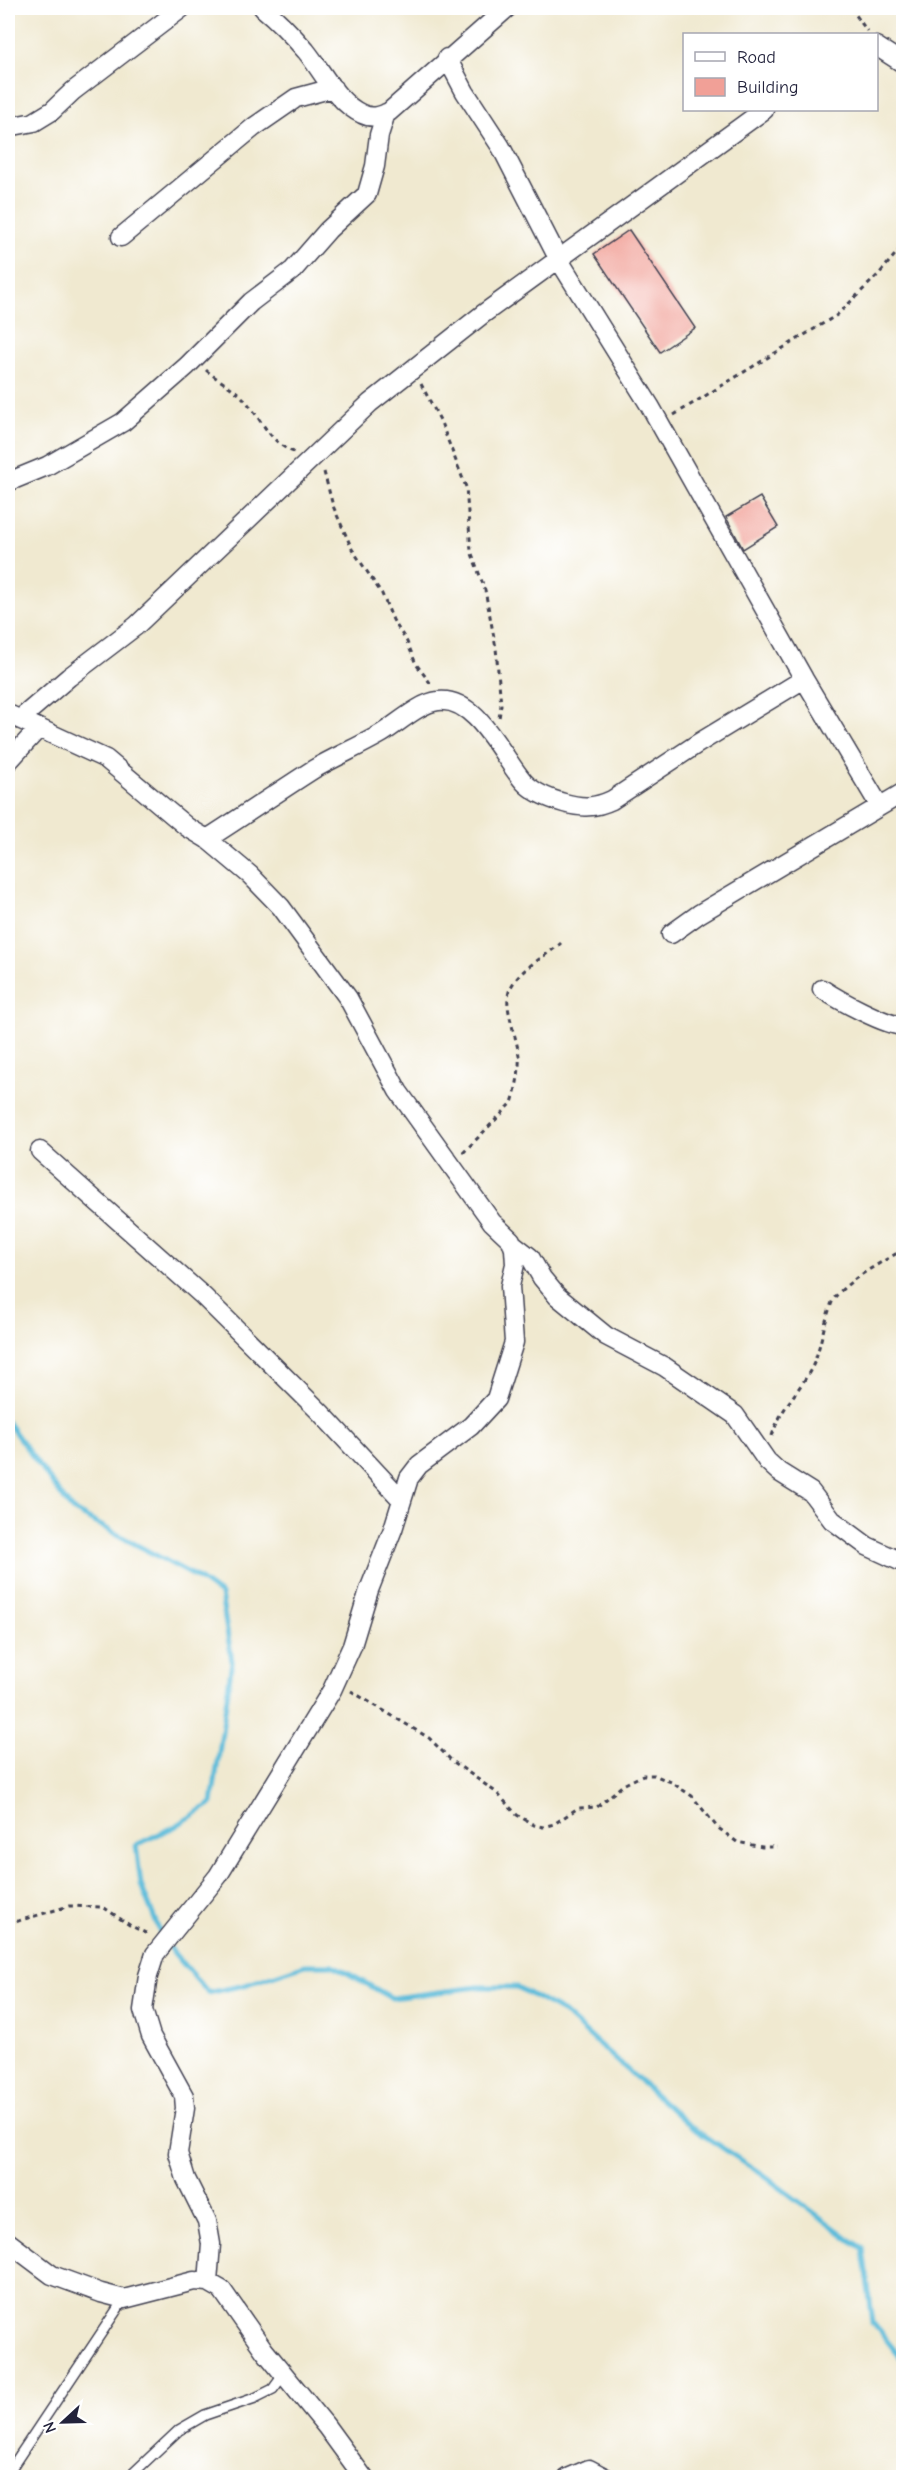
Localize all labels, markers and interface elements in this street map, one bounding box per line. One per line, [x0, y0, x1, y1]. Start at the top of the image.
legend [683, 33, 878, 111]
text: Road [737, 47, 776, 68]
text: Building [737, 77, 799, 98]
north arrow [33, 2392, 93, 2452]
text: N [40, 2419, 60, 2435]

